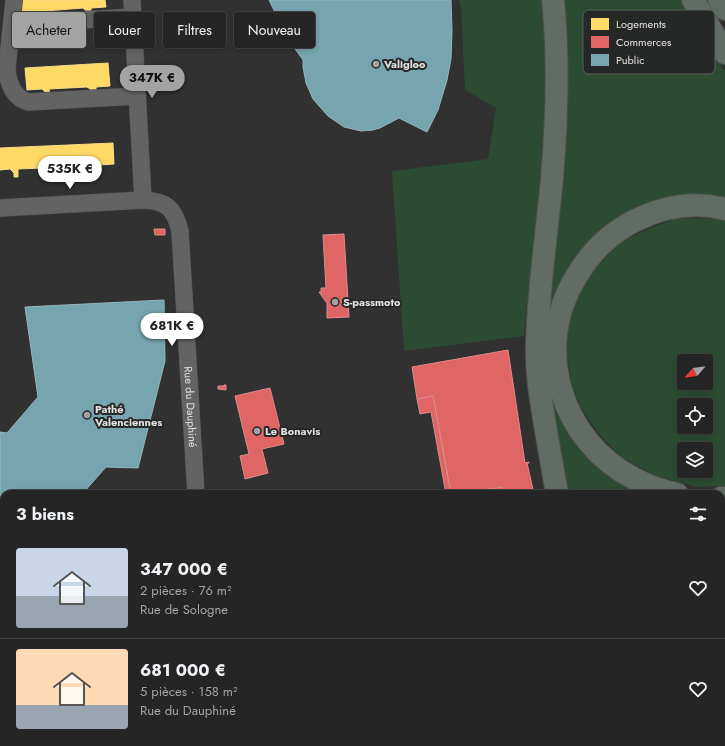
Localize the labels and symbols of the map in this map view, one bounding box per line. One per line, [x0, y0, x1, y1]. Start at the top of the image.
legend [583, 10, 715, 74]
text: Logements [616, 16, 667, 32]
text: Commerces [616, 34, 672, 50]
text: Public [616, 52, 645, 68]
place label: Valigloo [383, 56, 426, 72]
marker: Valigloo [371, 59, 381, 69]
pin: 347K € [119, 65, 185, 99]
pin: 535K € [37, 156, 103, 190]
place label: S-passmoto [343, 294, 401, 310]
marker: S-passmoto [330, 297, 340, 307]
pin: 681K € [139, 313, 205, 347]
north arrow [677, 354, 713, 390]
street label: Rue du Dauphiné [180, 366, 201, 448]
place label: Pathé Valenciennes [94, 401, 162, 430]
marker: Pathé Valenciennes [82, 410, 92, 420]
place label: Le Bonavis [265, 423, 320, 439]
marker: Le Bonavis [252, 426, 262, 436]

